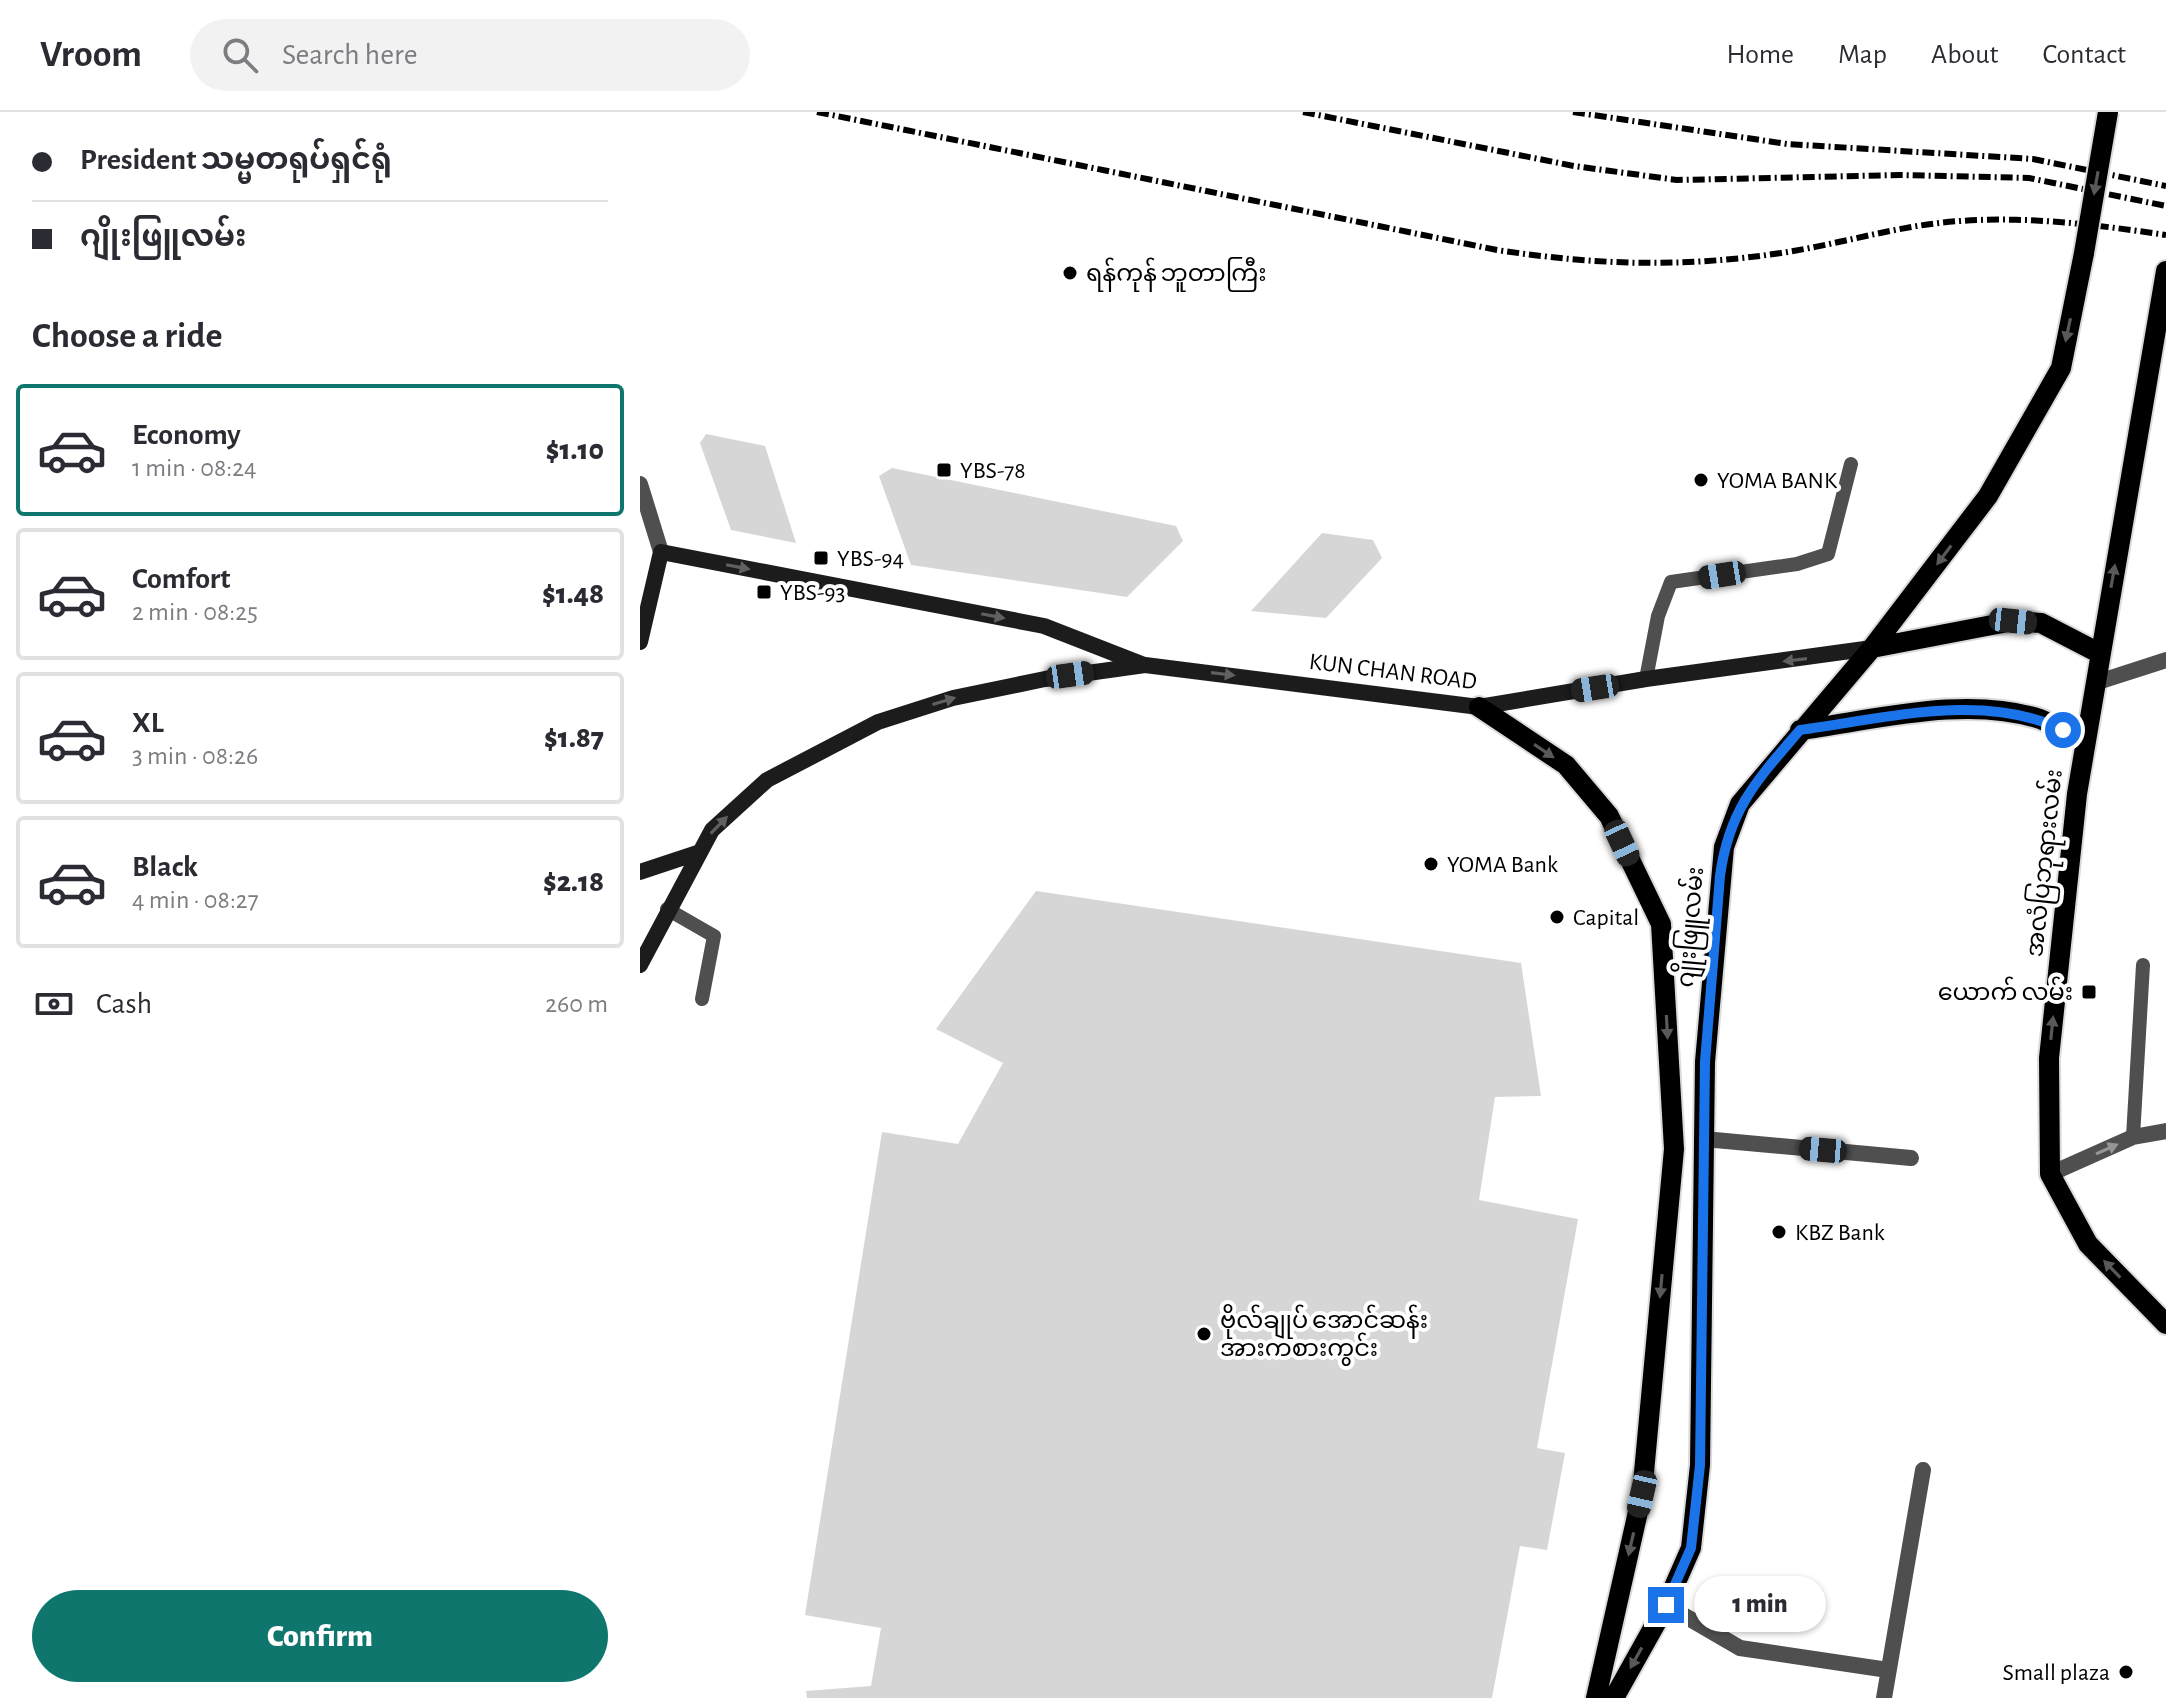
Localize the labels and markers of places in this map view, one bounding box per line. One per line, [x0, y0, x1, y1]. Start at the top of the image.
place label: ရန်ကုန် ဘူတာကြီး [1086, 257, 1266, 292]
marker: ရန်ကုန် ဘူတာကြီး [1061, 264, 1079, 282]
place label: YBS-78 [960, 459, 1026, 483]
marker: YBS-78 [935, 461, 953, 479]
place label: YOMA BANK [1717, 469, 1838, 493]
marker: YOMA BANK [1692, 471, 1710, 489]
place label: YBS-94 [837, 547, 904, 571]
marker: YBS-94 [812, 549, 830, 567]
place label: YBS-93 [780, 581, 845, 605]
marker: YBS-93 [755, 583, 773, 601]
place label: YOMA Bank [1447, 853, 1558, 877]
marker: YOMA Bank [1422, 855, 1440, 873]
place label: Capital [1573, 906, 1639, 930]
marker: Capital [1548, 908, 1566, 926]
place label: ယောက် လမ်း [1938, 976, 2073, 1005]
marker: ယောက် လမ်း [2080, 983, 2098, 1001]
place label: KBZ Bank [1795, 1221, 1885, 1245]
marker: KBZ Bank [1770, 1223, 1788, 1241]
place label: ဗိုလ်ချုပ် အောင်ဆန်း အားကစားကွင်း [1220, 1304, 1428, 1366]
marker: ဗိုလ်ချုပ် အောင်ဆန်း အားကစားကွင်း [1195, 1325, 1213, 1343]
place label: Small plaza [2003, 1661, 2110, 1685]
marker: Small plaza [2117, 1663, 2135, 1681]

